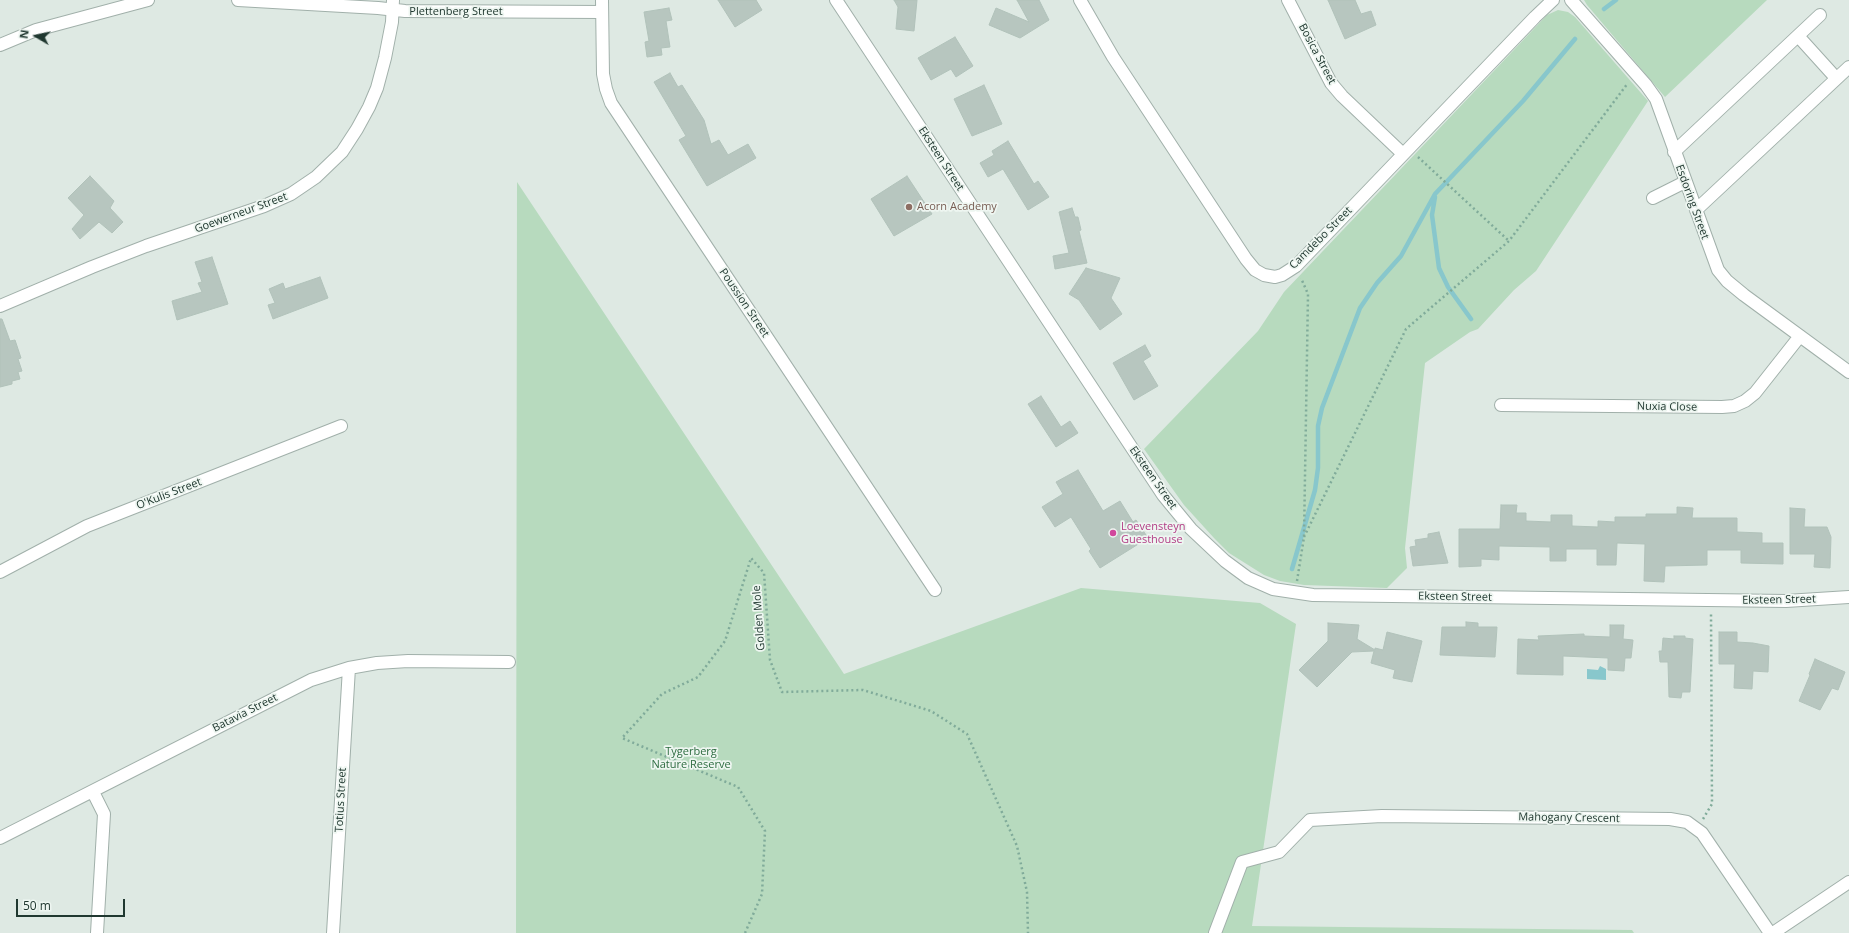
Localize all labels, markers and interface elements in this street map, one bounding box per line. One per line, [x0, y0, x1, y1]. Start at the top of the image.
street label: Plettenberg Street [409, 5, 503, 19]
north arrow [16, 16, 56, 56]
street label: Bosica Street [1296, 21, 1338, 87]
text: N [16, 28, 32, 40]
street label: Eksteen Street [915, 124, 967, 194]
street label: Esdoring Street [1672, 163, 1712, 241]
street label: Goewerneur Street [193, 190, 289, 236]
place label: Acorn Academy [917, 200, 997, 214]
marker: Acorn Academy [904, 202, 914, 212]
street label: Camdebo Street [1287, 204, 1355, 272]
street label: Poussion Street [716, 266, 772, 340]
street label: Nuxia Close [1637, 400, 1697, 414]
street label: Eksteen Street [1126, 444, 1180, 512]
street label: O'Kulis Street [135, 476, 203, 512]
place label: Loevensteyn Guesthouse [1121, 520, 1186, 546]
marker: Loevensteyn Guesthouse [1108, 528, 1118, 538]
street label: Golden Mole [750, 585, 768, 651]
street label: Eksteen Street [1418, 590, 1492, 604]
street label: Eksteen Street [1742, 593, 1816, 607]
street label: Batavia Street [210, 691, 280, 735]
park label: Tygerberg Nature Reserve [651, 745, 731, 771]
street label: Totius Street [333, 767, 349, 833]
street label: Mahogany Crescent [1518, 811, 1620, 825]
scale bar [18, 891, 127, 917]
text: 50 m [23, 897, 51, 914]

